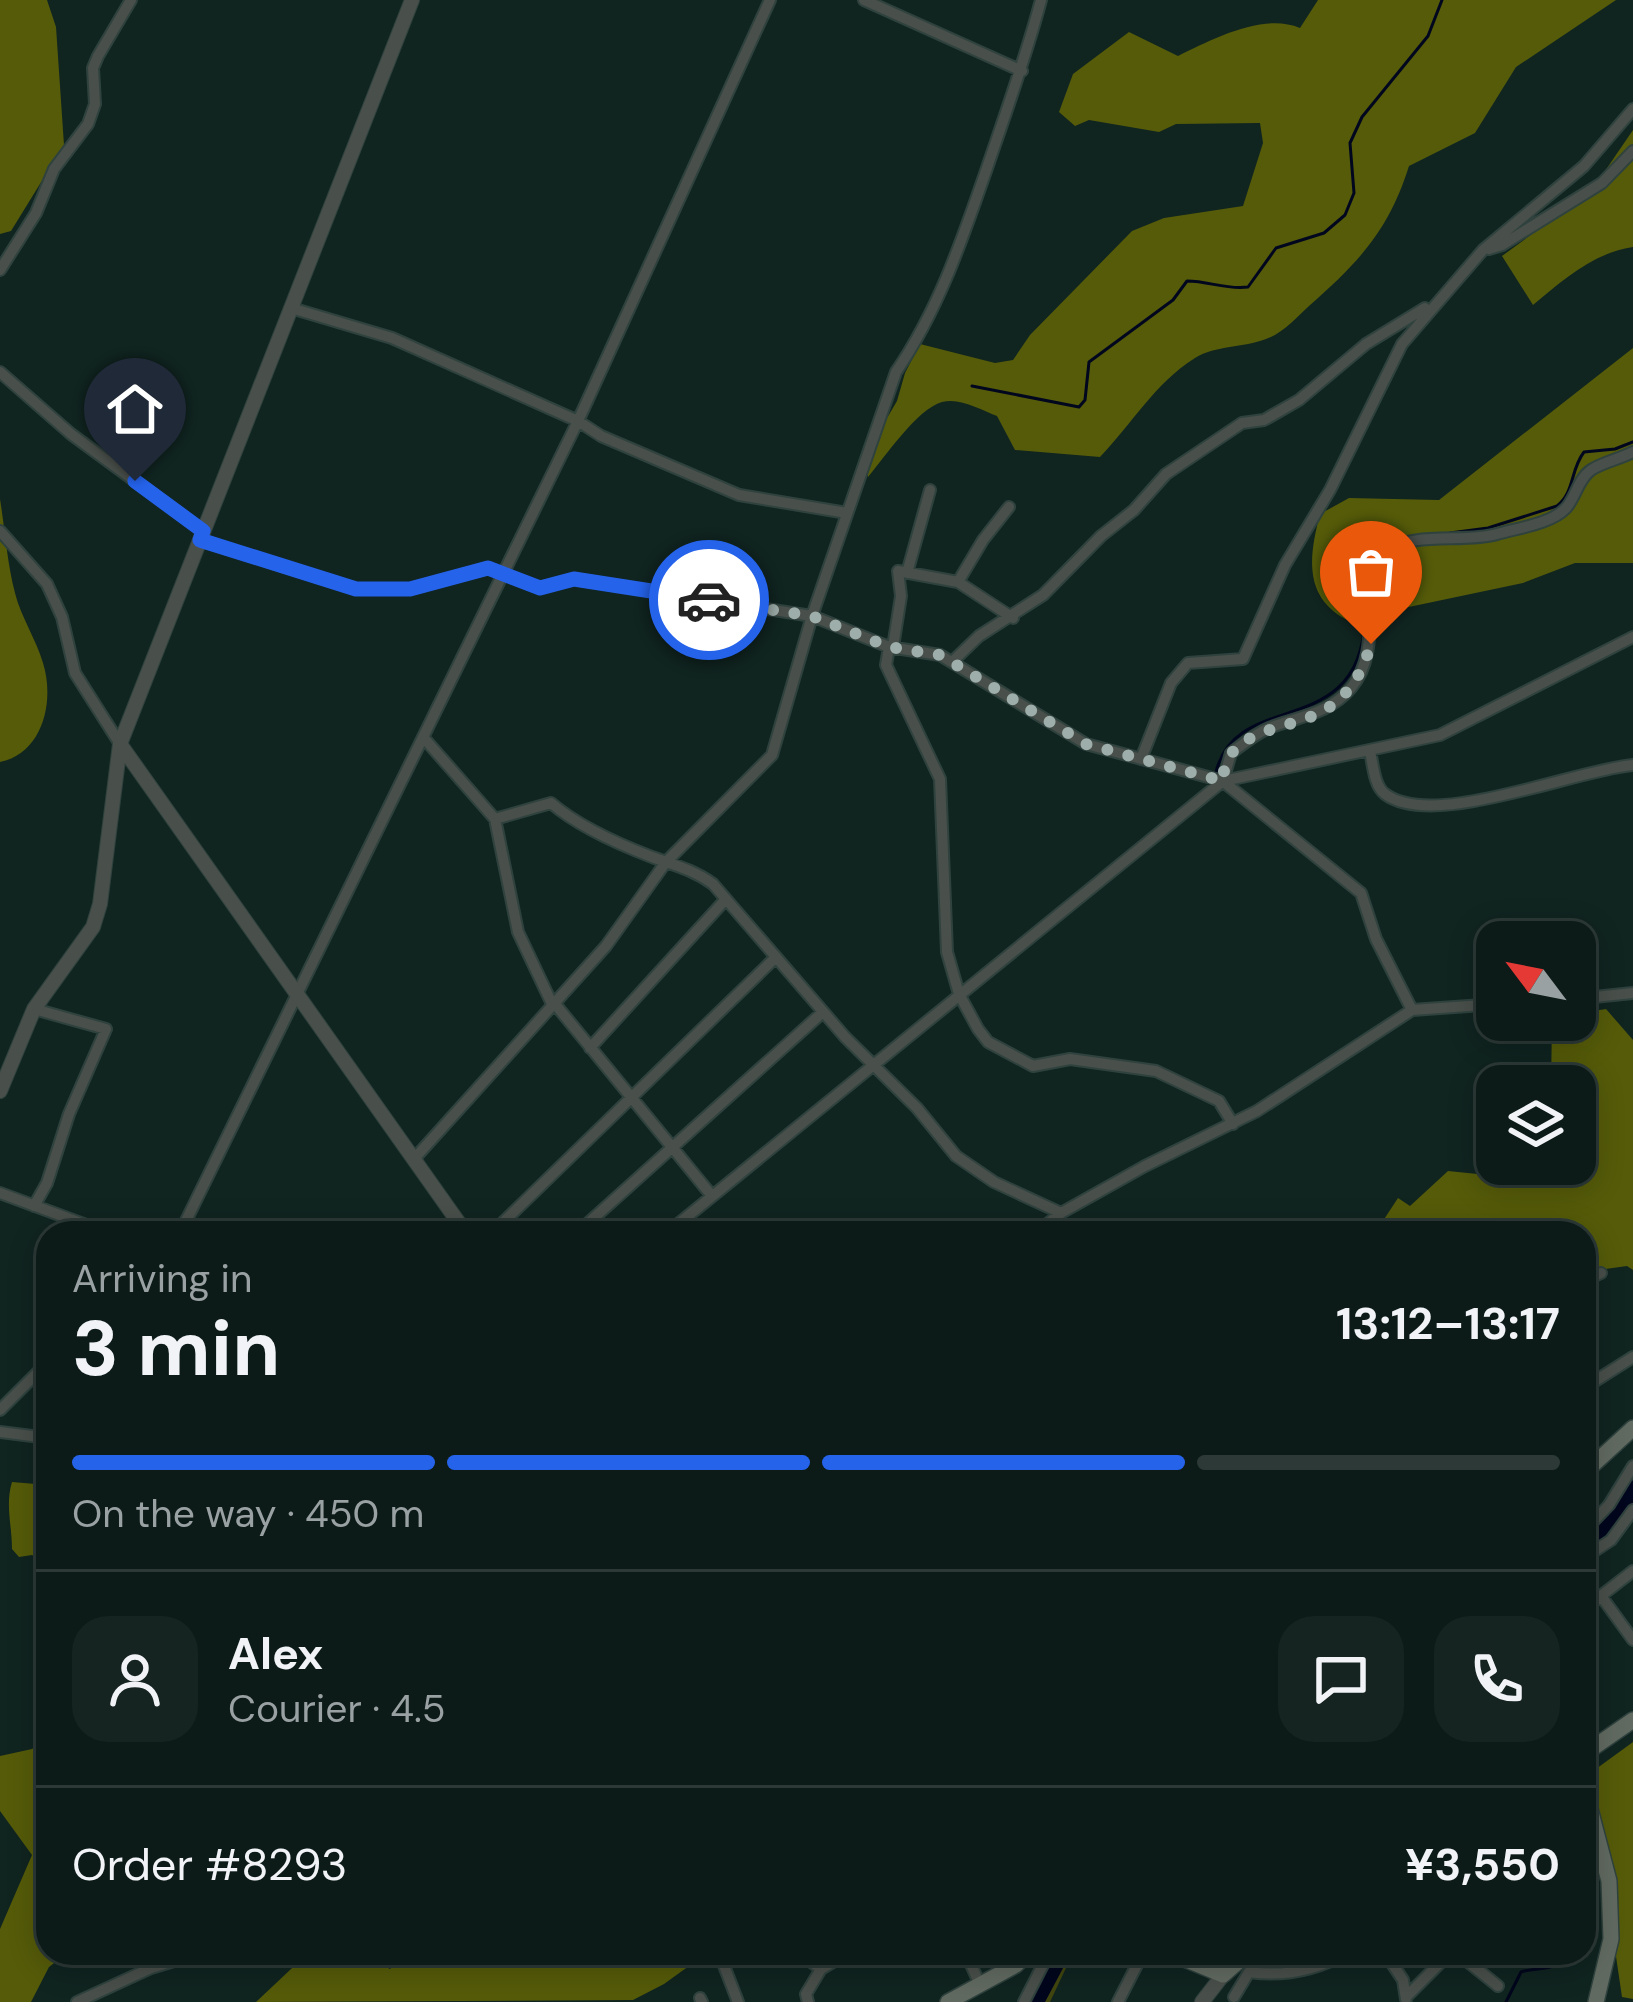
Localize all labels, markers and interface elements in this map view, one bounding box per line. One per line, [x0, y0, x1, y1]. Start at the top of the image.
pin [84, 358, 186, 481]
icon: home [102, 376, 168, 442]
pin [1320, 521, 1422, 644]
icon: bag [1338, 539, 1404, 605]
courier [649, 540, 769, 660]
icon: car [676, 567, 742, 633]
north arrow [1476, 921, 1596, 1041]
map controls [1476, 921, 1596, 1185]
button: layers [1476, 1065, 1596, 1185]
text: Arriving in [72, 1253, 252, 1304]
text: 13:12–13:17 [1336, 1294, 1560, 1353]
text: 3 min [72, 1298, 280, 1399]
text: On the way · 450 m [72, 1488, 424, 1539]
button: person [72, 1616, 198, 1742]
button: chat [1278, 1616, 1404, 1742]
button: phone [1434, 1616, 1560, 1742]
text: Alex [228, 1624, 323, 1683]
text: Courier · 4.5 [228, 1683, 445, 1734]
text: Order #8293 [72, 1835, 347, 1894]
text: ¥3,550 [1405, 1835, 1560, 1894]

